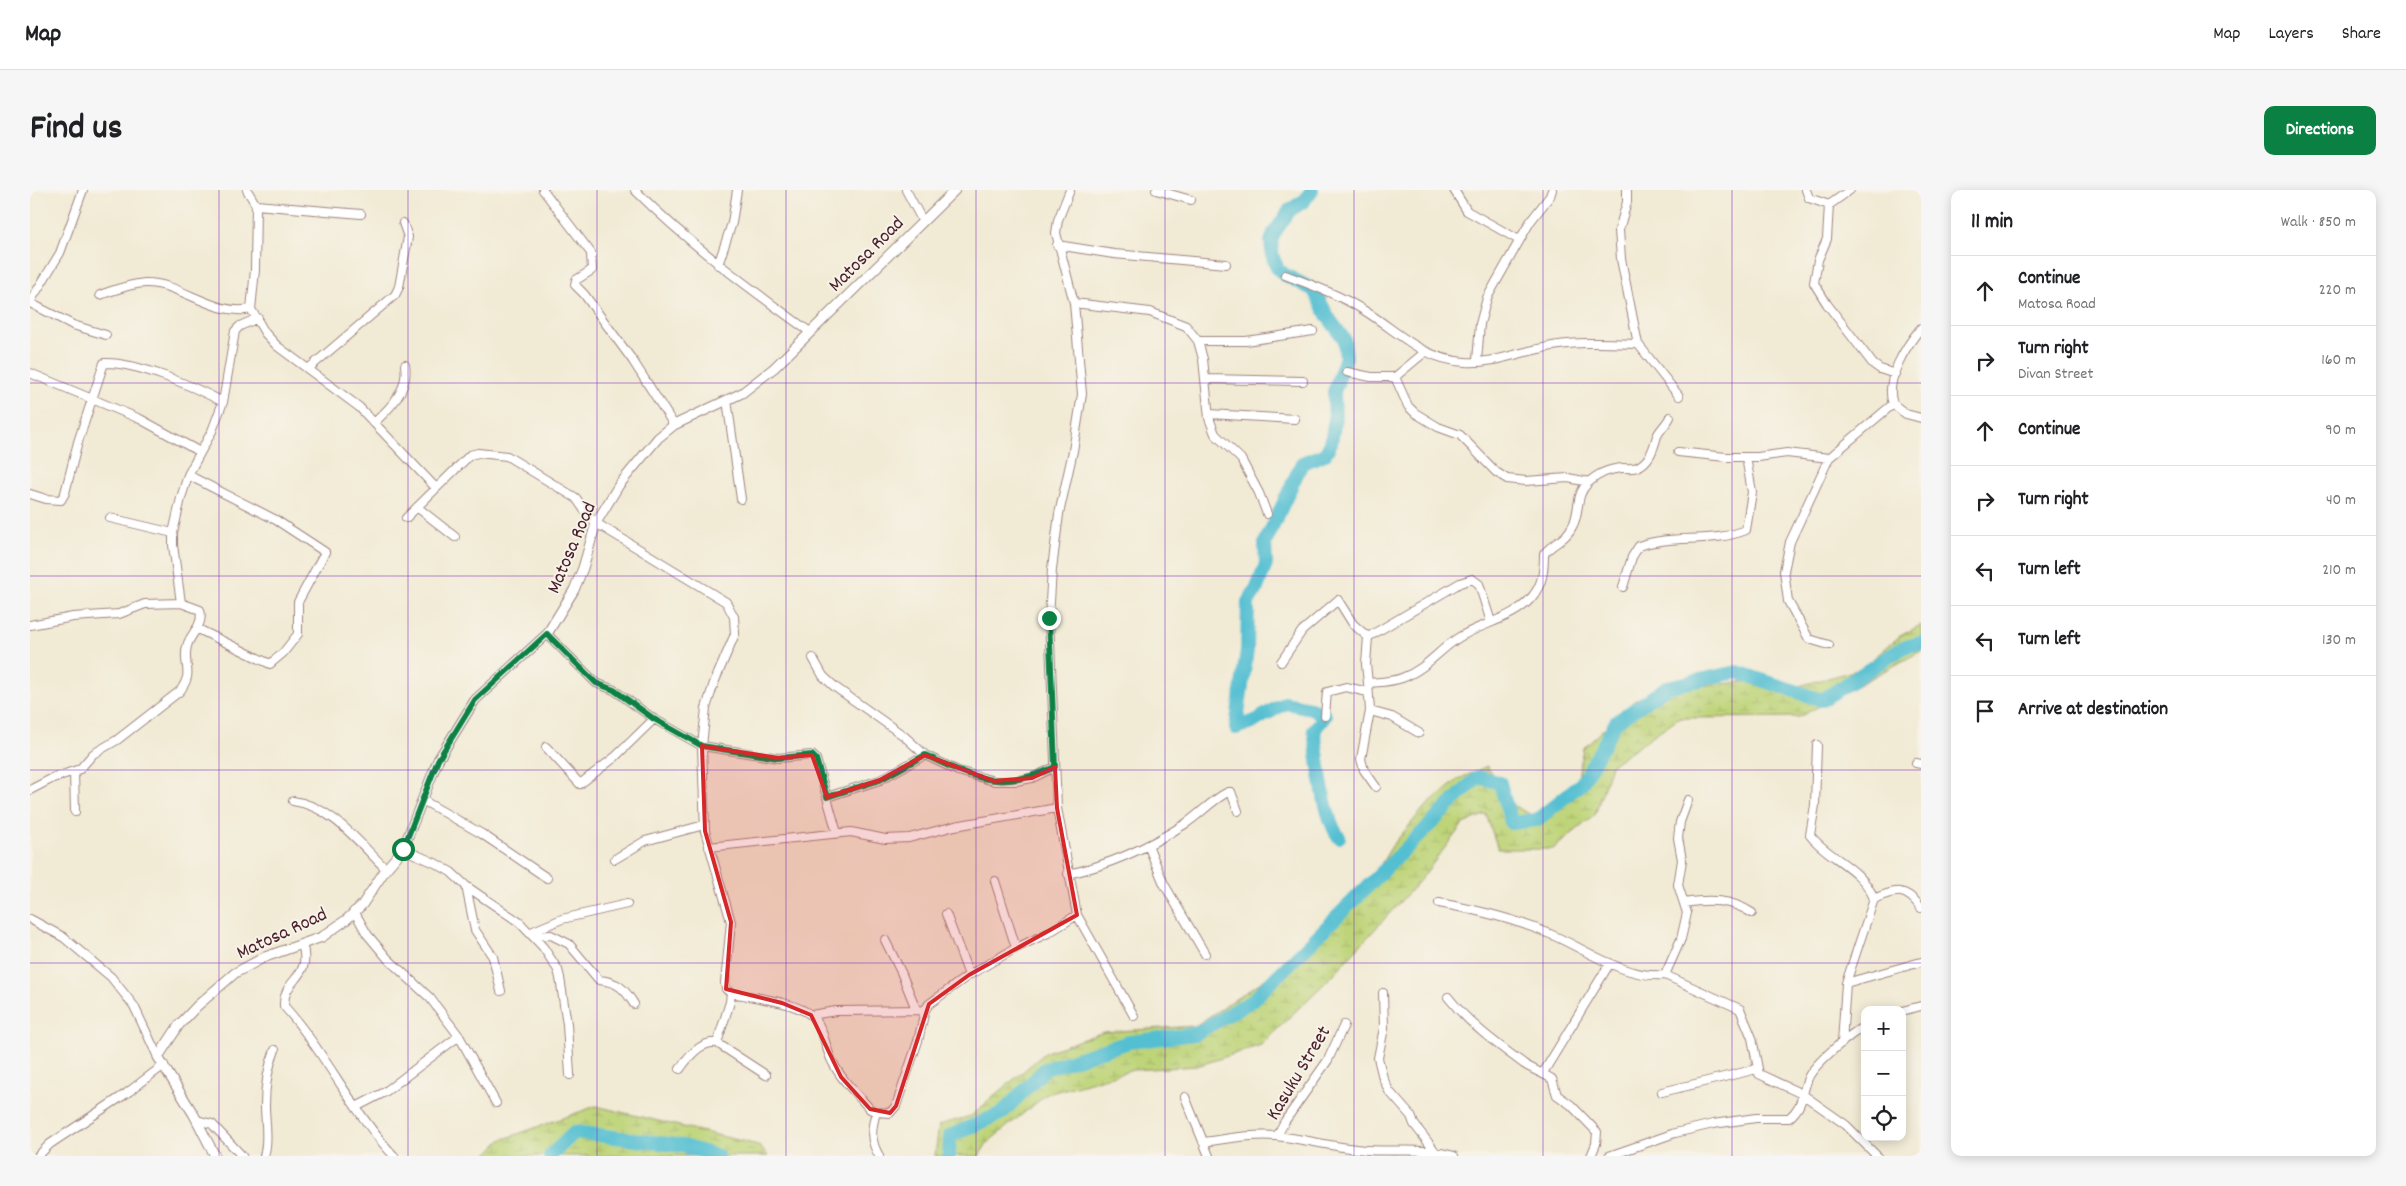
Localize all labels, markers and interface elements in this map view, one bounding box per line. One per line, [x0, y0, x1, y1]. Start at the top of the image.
text: Map [25, 18, 61, 52]
text: Map [2213, 22, 2240, 47]
text: Layers [2268, 22, 2314, 47]
text: Share [2342, 22, 2381, 47]
text: Find us [30, 105, 122, 155]
button: Directions [2264, 106, 2376, 155]
text: 11 min [1971, 208, 2013, 238]
street label: Matosa Road [823, 211, 911, 299]
text: Walk · 850 m [2281, 211, 2356, 234]
text: Continue [2018, 266, 2080, 293]
icon: ahead [1971, 277, 1999, 305]
text: 220 m [2319, 279, 2356, 302]
text: Matosa Road [2018, 293, 2096, 316]
text: Turn right [2018, 336, 2089, 363]
icon: right [1971, 347, 1999, 375]
text: 160 m [2321, 349, 2356, 372]
text: Divan Street [2018, 363, 2093, 386]
icon: ahead [1971, 417, 1999, 445]
text: Continue [2018, 417, 2080, 444]
text: 90 m [2325, 419, 2356, 442]
icon: right [1971, 487, 1999, 515]
text: Turn right [2018, 487, 2089, 514]
text: 40 m [2326, 489, 2356, 512]
street label: Matosa Road [541, 498, 605, 598]
icon: left [1971, 557, 1999, 585]
text: Turn left [2018, 557, 2081, 584]
text: 210 m [2322, 559, 2356, 582]
route end [1038, 607, 1061, 630]
icon: left [1971, 627, 1999, 655]
text: Turn left [2018, 627, 2081, 654]
text: 130 m [2322, 629, 2356, 652]
icon: arrive [1971, 697, 1999, 725]
text: Arrive at destination [2018, 697, 2168, 724]
route start [392, 838, 415, 861]
street label: Matosa Road [232, 901, 332, 968]
map controls [1861, 1006, 1906, 1141]
button: + [1861, 1006, 1906, 1051]
street label: Kasuku Street [1260, 1021, 1339, 1126]
button: − [1861, 1051, 1906, 1096]
button: locate [1861, 1096, 1906, 1141]

